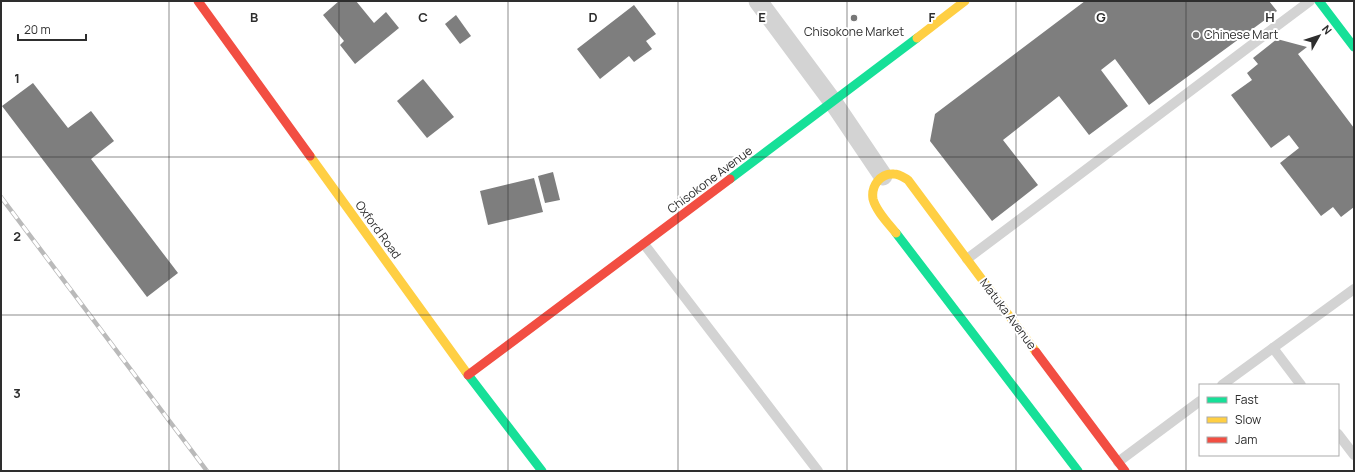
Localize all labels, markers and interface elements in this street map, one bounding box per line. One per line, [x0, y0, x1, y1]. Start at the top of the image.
text: B [250, 8, 258, 26]
text: C [418, 8, 428, 26]
text: D [588, 8, 598, 26]
text: E [758, 8, 766, 26]
text: F [929, 8, 936, 26]
text: G [1096, 8, 1106, 26]
text: H [1265, 8, 1275, 26]
marker: Chisokone Market [849, 13, 859, 23]
scale bar [18, 16, 86, 42]
north arrow [1299, 16, 1339, 56]
text: 20 m [24, 21, 51, 38]
text: N [1319, 22, 1336, 37]
place label: Chisokone Market [804, 23, 904, 40]
place label: Chinese Mart [1204, 26, 1278, 43]
marker: Chinese Mart [1191, 30, 1201, 40]
text: 1 [14, 69, 20, 87]
street label: Chisokone Avenue [664, 142, 756, 217]
street label: Oxford Road [352, 197, 405, 262]
text: 2 [13, 227, 21, 245]
street label: Matuka Avenue [976, 275, 1041, 353]
text: 3 [13, 384, 21, 402]
legend [1199, 384, 1339, 456]
text: Fast [1235, 391, 1259, 408]
text: Slow [1235, 411, 1261, 428]
text: Jam [1235, 431, 1257, 448]

